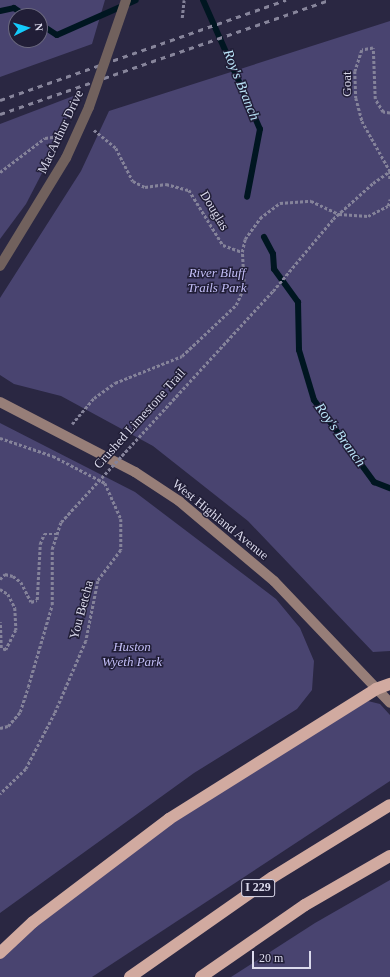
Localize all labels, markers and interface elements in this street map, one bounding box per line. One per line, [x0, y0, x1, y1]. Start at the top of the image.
north arrow [8, 8, 48, 48]
text: N [33, 23, 45, 32]
water label: Roy's Branch [219, 47, 263, 123]
street label: Goat [339, 71, 355, 97]
street label: MacArthur Drive [35, 88, 87, 176]
street label: Douglas [196, 188, 232, 234]
park label: River Bluff Trails Park [188, 266, 246, 297]
street label: Crushed Limestone Trail [91, 366, 189, 472]
water label: Roy's Branch [311, 400, 369, 470]
street label: West Highland Avenue [168, 476, 272, 564]
street label: You Betcha [67, 579, 97, 641]
park label: Huston Wyeth Park [102, 640, 162, 671]
road number: I 229 [241, 878, 275, 898]
scale bar [254, 943, 313, 969]
text: 20 m [259, 951, 283, 965]

